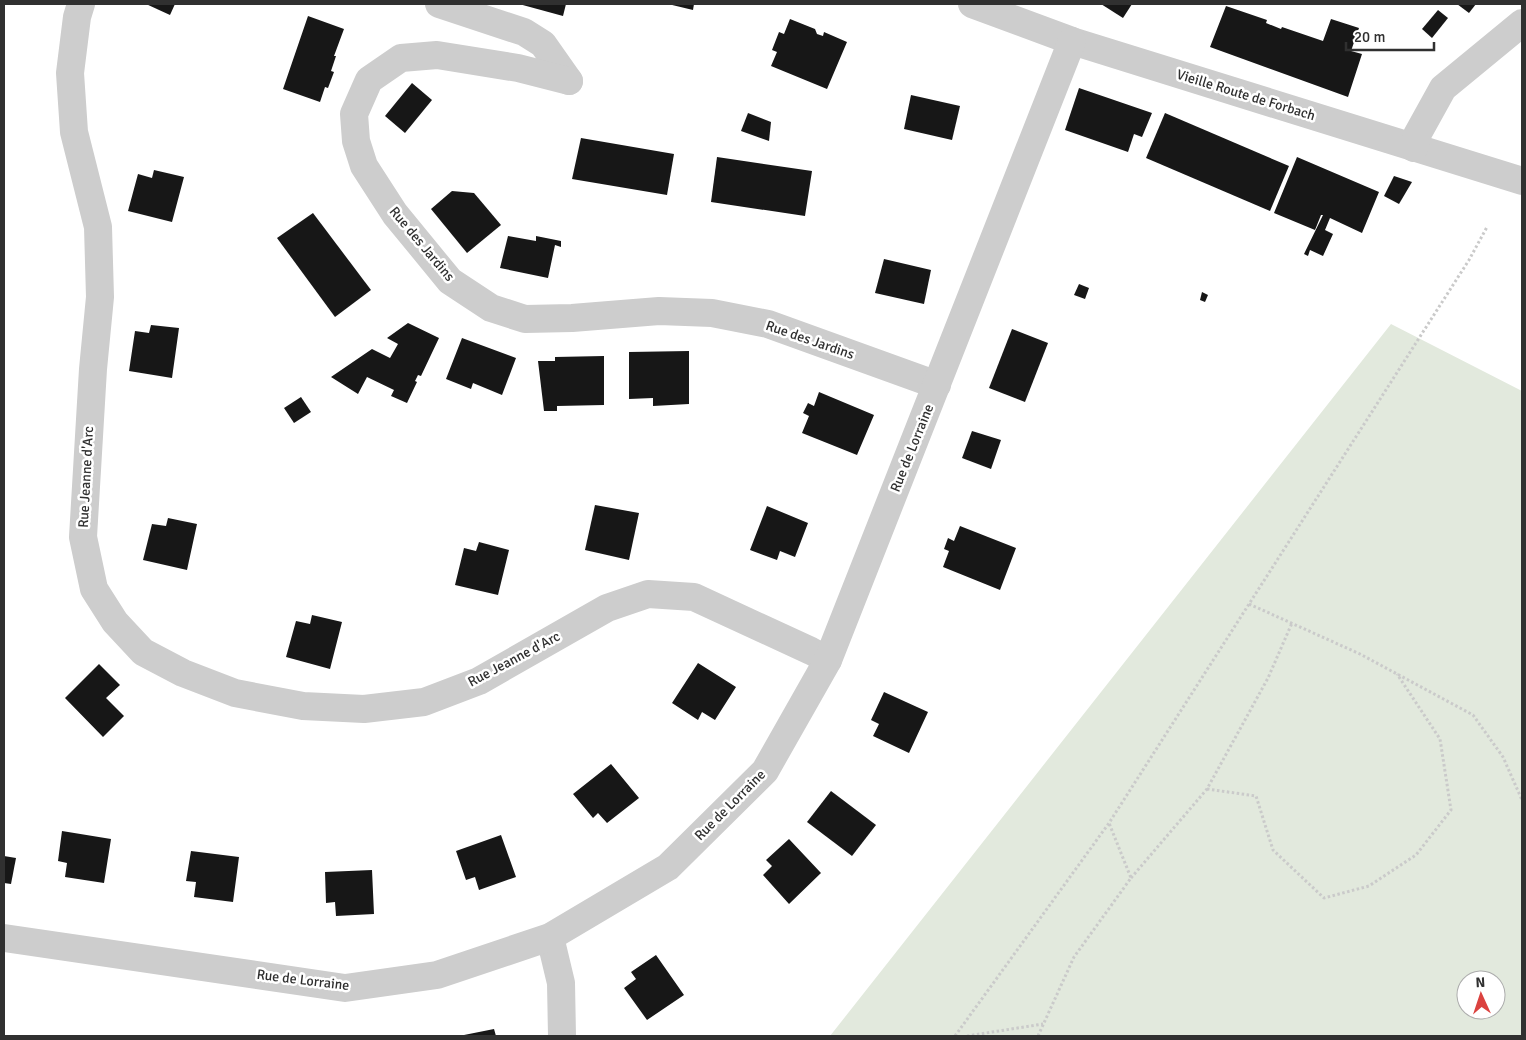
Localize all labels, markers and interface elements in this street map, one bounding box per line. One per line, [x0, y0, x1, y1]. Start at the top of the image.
scale bar [1346, 20, 1434, 52]
text: 20 m [1354, 28, 1385, 46]
street label: Vieille Route de Forbach [1175, 66, 1317, 124]
street label: Rue des Jardins [386, 203, 458, 285]
street label: Rue des Jardins [764, 317, 856, 363]
street label: Rue de Lorraine [887, 402, 937, 494]
street label: Rue Jeanne d'Arc [75, 425, 97, 528]
street label: Rue Jeanne d'Arc [465, 627, 563, 690]
street label: Rue de Lorraine [691, 766, 769, 844]
street label: Rue de Lorraine [256, 966, 350, 994]
north arrow [1456, 970, 1506, 1020]
text: N [1475, 974, 1486, 991]

